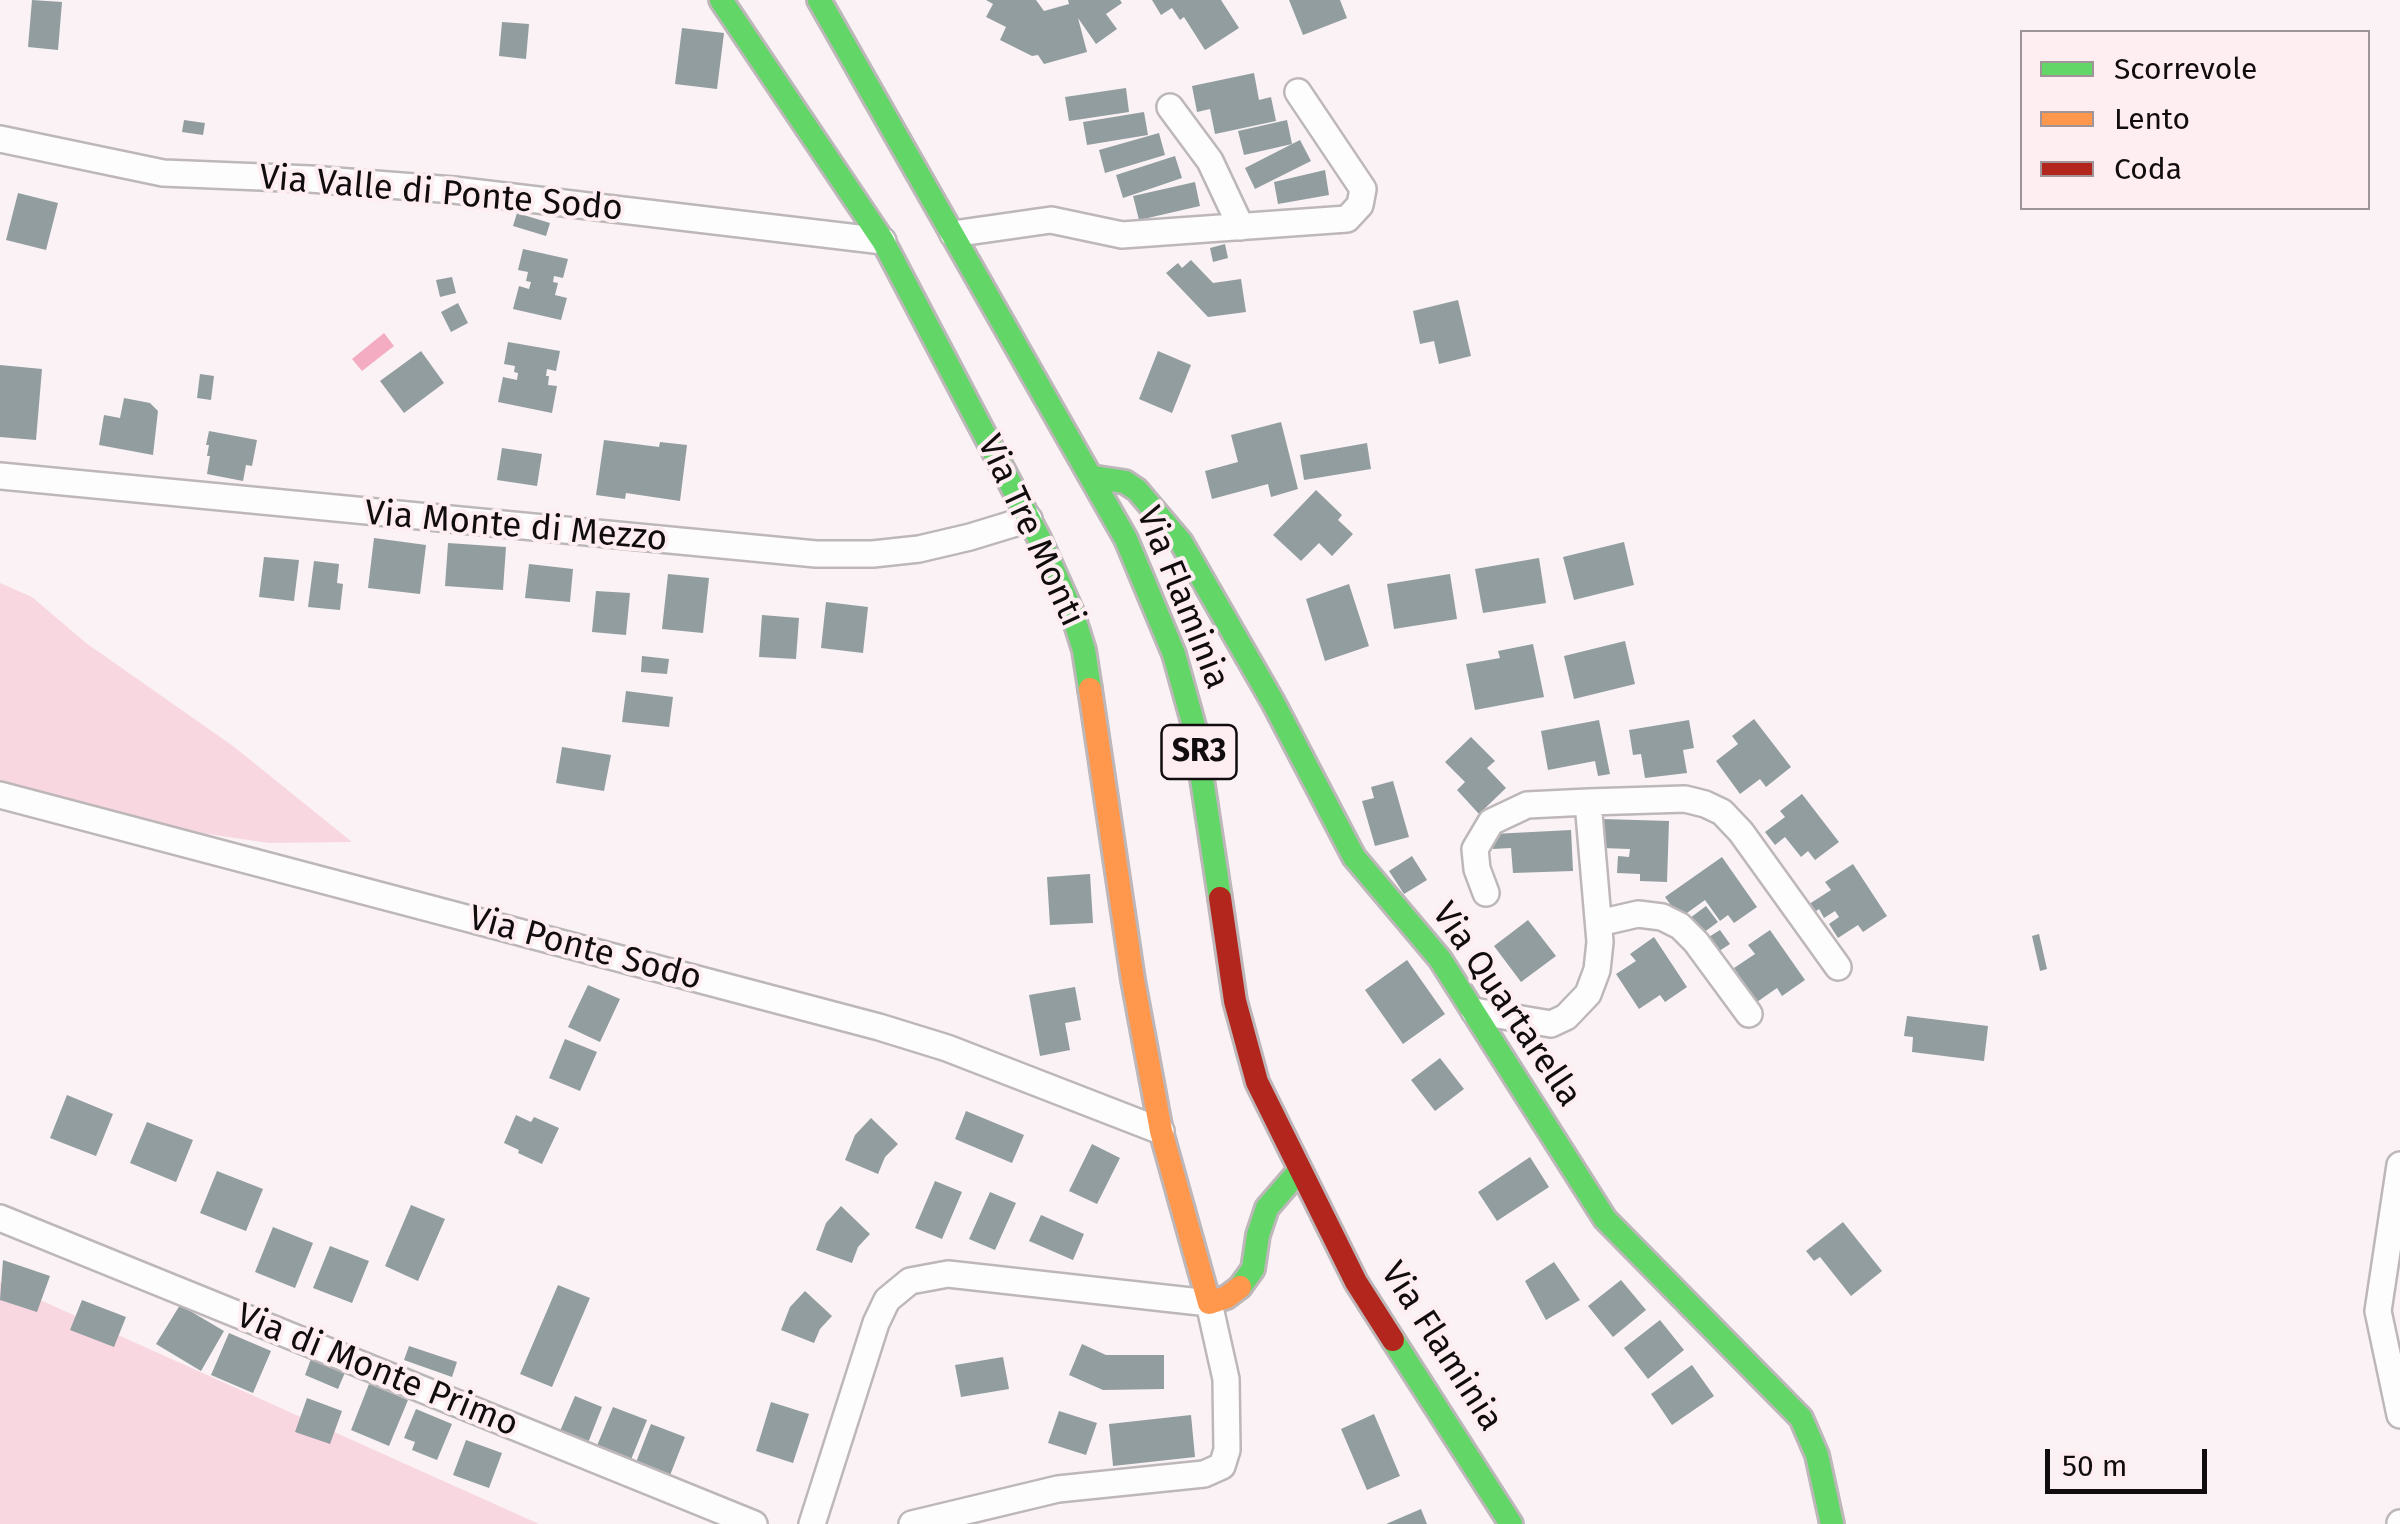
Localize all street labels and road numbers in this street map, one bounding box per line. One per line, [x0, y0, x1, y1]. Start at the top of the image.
street label: Via Valle di Ponte Sodo [257, 157, 625, 231]
street label: Via Tre Monti [967, 429, 1093, 633]
street label: Via Monte di Mezzo [363, 493, 669, 561]
street label: Via Flaminia [1126, 501, 1238, 695]
road number: SR3 [1162, 725, 1236, 779]
street label: Via Quartarella [1422, 895, 1590, 1115]
street label: Via Ponte Sodo [464, 898, 706, 1000]
street label: Via Flaminia [1371, 1255, 1511, 1439]
street label: Via di Monte Primo [230, 1295, 524, 1447]

